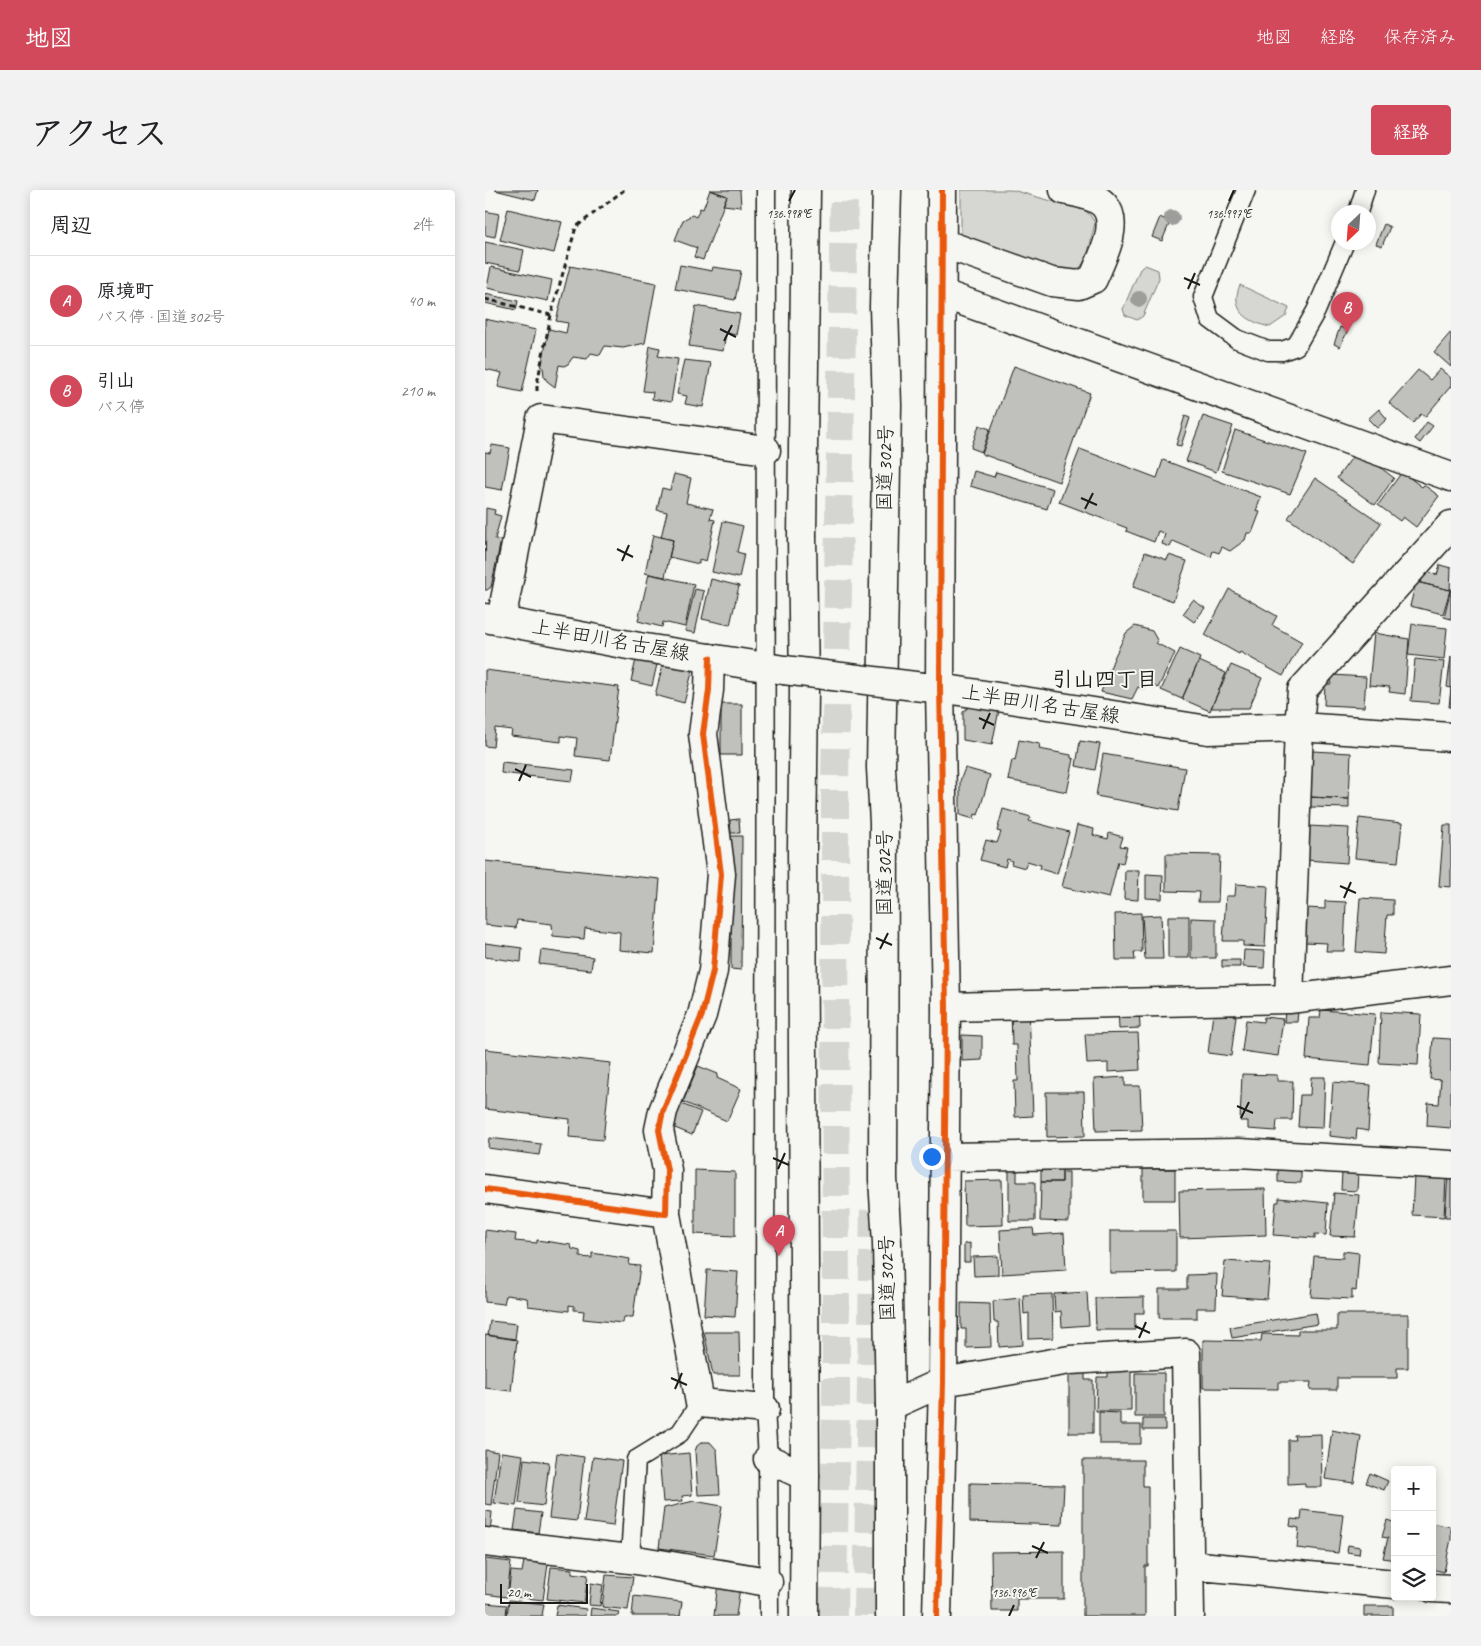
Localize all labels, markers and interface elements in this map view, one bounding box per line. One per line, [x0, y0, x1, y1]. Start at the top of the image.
text: 地図 [25, 23, 73, 53]
text: 地図 [1256, 26, 1292, 48]
text: 経路 [1320, 26, 1356, 48]
text: 保存済み [1384, 26, 1456, 48]
button: 経路 [1371, 105, 1451, 155]
text: アクセス [30, 111, 168, 156]
north arrow [1331, 205, 1376, 250]
text: 136.998°E [767, 206, 813, 222]
text: 136.997°E [1207, 206, 1253, 222]
text: 周辺 [50, 212, 92, 238]
text: 2件 [412, 215, 435, 235]
text: 原境町 [97, 279, 154, 303]
text: A [62, 291, 70, 311]
text: 40 m [408, 291, 435, 311]
pin: B [1331, 292, 1363, 333]
text: バス停 · 国道302号 [97, 307, 225, 327]
text: 引山 [97, 369, 135, 393]
text: B [62, 381, 70, 401]
text: 210 m [401, 381, 435, 401]
text: バス停 [97, 397, 145, 417]
street label: 国道302号 [872, 424, 898, 512]
street label: 上半田川名古屋線 [530, 614, 692, 666]
district label: 引山四丁目 [1053, 666, 1158, 692]
street label: 上半田川名古屋線 [960, 679, 1122, 729]
street label: 国道302号 [872, 830, 897, 917]
your location [919, 1144, 945, 1170]
pin: A [763, 1215, 795, 1256]
street label: 国道302号 [874, 1234, 900, 1322]
map controls [1391, 1466, 1436, 1601]
button: + [1391, 1466, 1436, 1511]
button: − [1391, 1511, 1436, 1556]
button: layers [1391, 1556, 1436, 1601]
scale bar [500, 1581, 587, 1604]
text: 20 m [507, 1584, 531, 1601]
text: 136.996°E [992, 1585, 1038, 1601]

